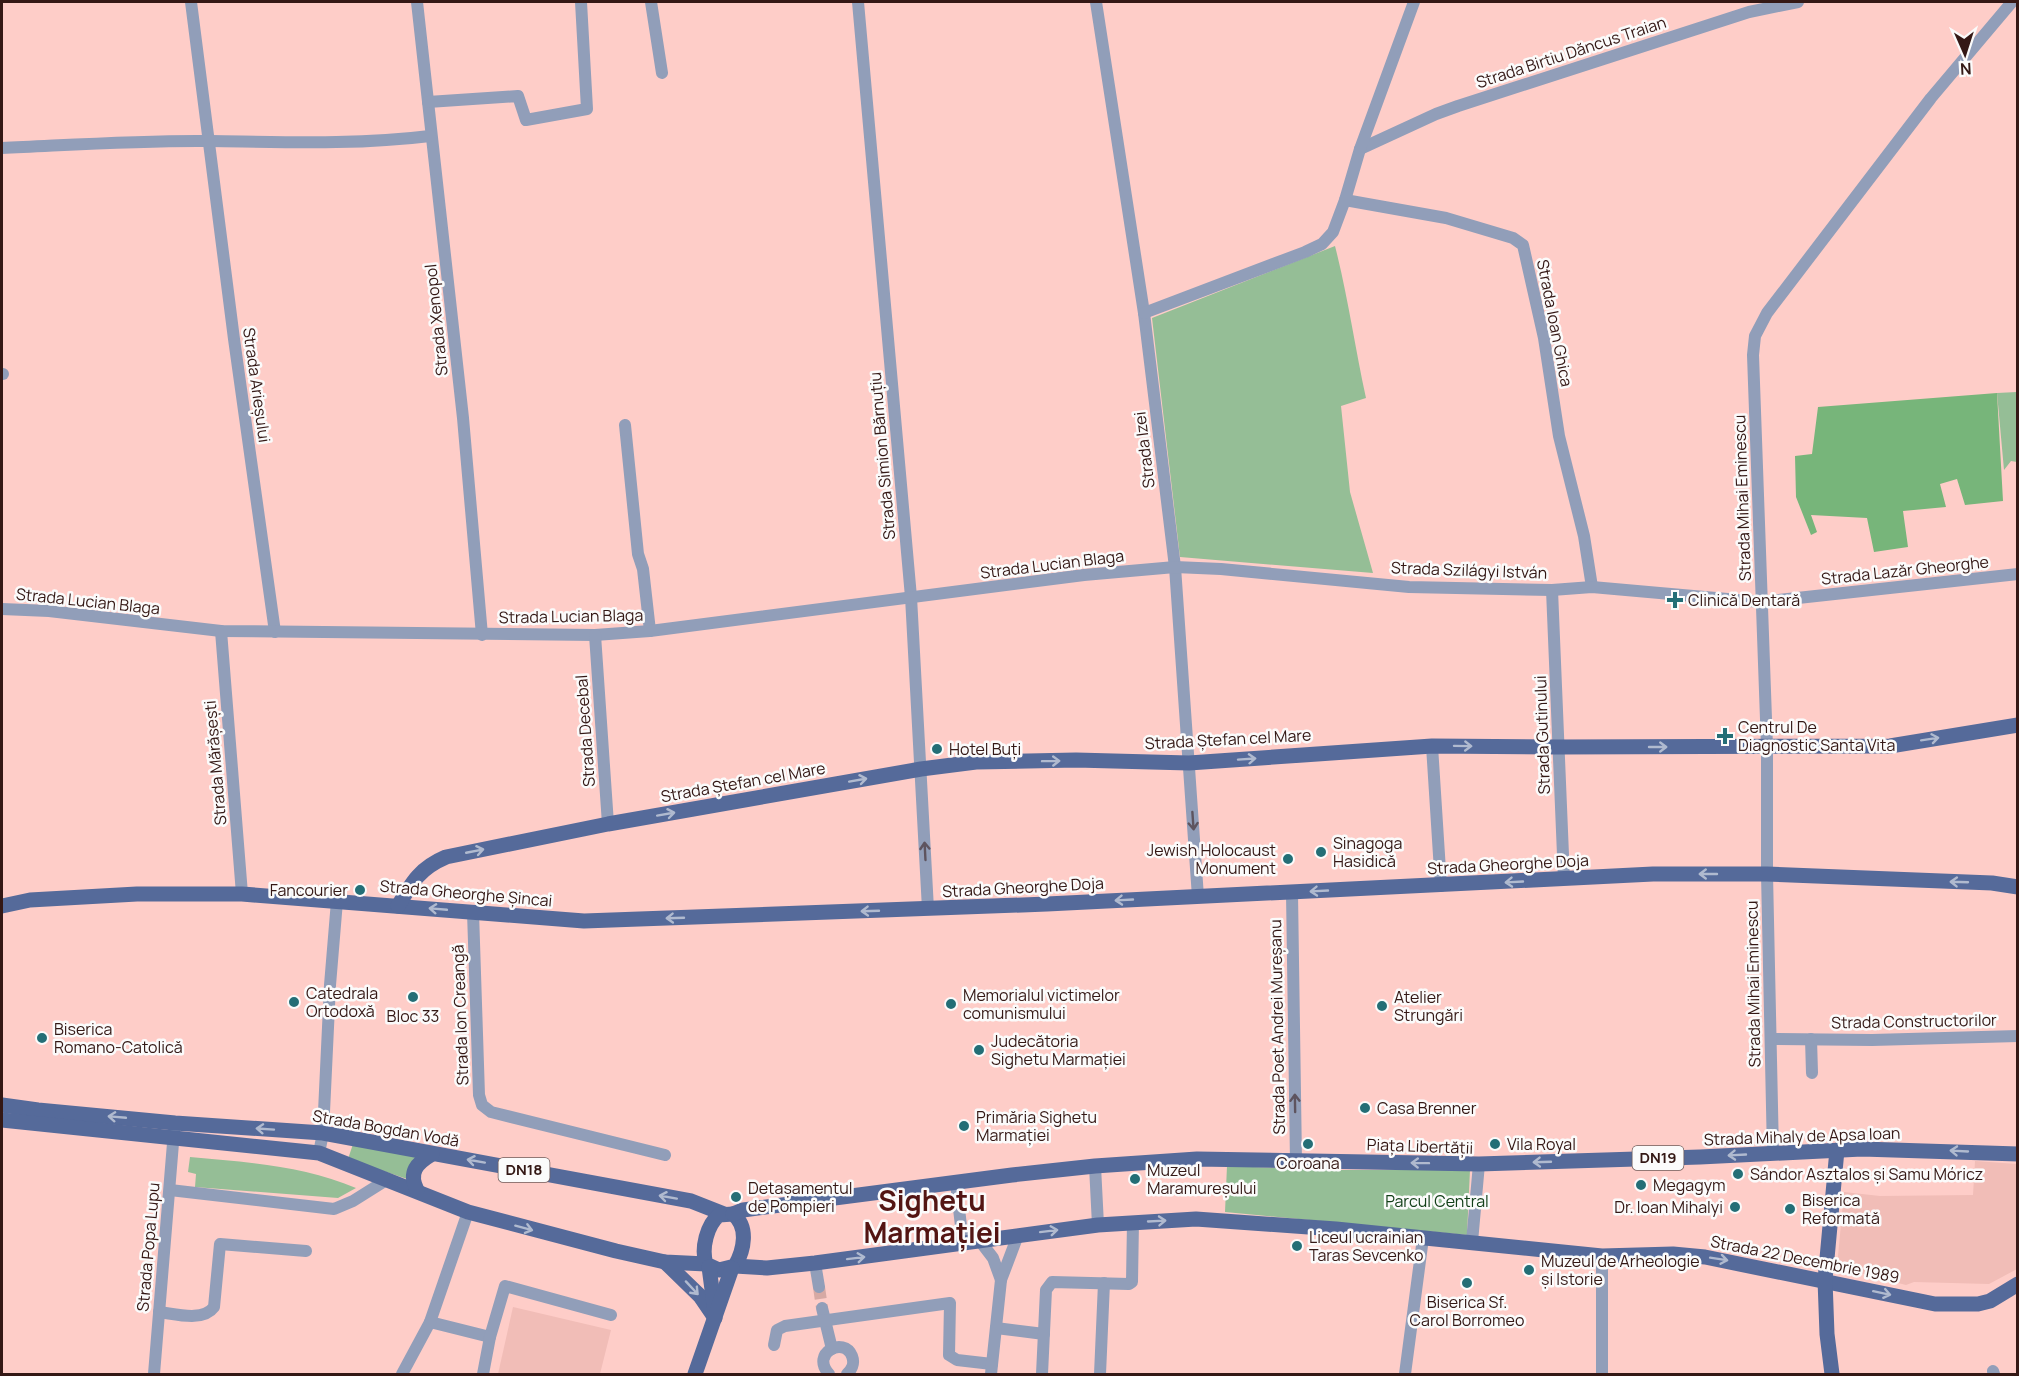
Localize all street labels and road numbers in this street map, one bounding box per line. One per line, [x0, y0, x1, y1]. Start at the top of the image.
street label: Strada Birtiu Dăncus Traian [1473, 11, 1669, 93]
street label: Strada Ioan Ghica [1532, 257, 1578, 389]
street label: Strada Xenopol [419, 263, 453, 377]
street label: Strada Arieșului [238, 326, 276, 444]
street label: Strada Simion Bărnuțiu [864, 371, 900, 541]
street label: Strada Izei [1128, 411, 1160, 489]
street label: Strada Mihai Eminescu [1728, 414, 1756, 582]
street label: Strada Lucian Blaga [979, 544, 1125, 584]
street label: Strada Lazăr Gheorghe [1820, 550, 1990, 590]
street label: Strada Szilágyi István [1391, 556, 1547, 584]
street label: Strada Lucian Blaga [15, 583, 161, 619]
street label: Strada Lucian Blaga [499, 604, 643, 628]
street label: Strada Decebal [570, 674, 600, 788]
street label: Strada Gutinului [1529, 675, 1555, 795]
street label: Strada Mărășești [199, 700, 231, 826]
street label: Strada Ștefan cel Mare [1144, 724, 1312, 754]
street label: Strada Ștefan cel Mare [659, 757, 827, 807]
street label: Strada Gheorghe Doja [1427, 849, 1589, 879]
street label: Strada Gheorghe Doja [942, 872, 1104, 902]
street label: Strada Gheorghe Șincai [379, 874, 553, 912]
street label: Strada Mihai Eminescu [1741, 900, 1765, 1068]
street label: Strada Poet Andrei Mureșanu [1264, 919, 1290, 1135]
street label: Strada Ion Creangă [447, 944, 473, 1086]
street label: Strada Constructorilor [1831, 1009, 1997, 1033]
street label: Strada Bogdan Vodă [311, 1104, 461, 1152]
street label: Strada Mihaly de Apsa Ioan [1703, 1122, 1901, 1150]
street label: Piața Libertății [1366, 1133, 1474, 1159]
road number: DN19 [1632, 1146, 1684, 1170]
road number: DN18 [498, 1158, 550, 1182]
street label: Strada Popa Lupu [131, 1182, 165, 1312]
street label: Strada 22 Decembrie 1989 [1709, 1230, 1901, 1288]

